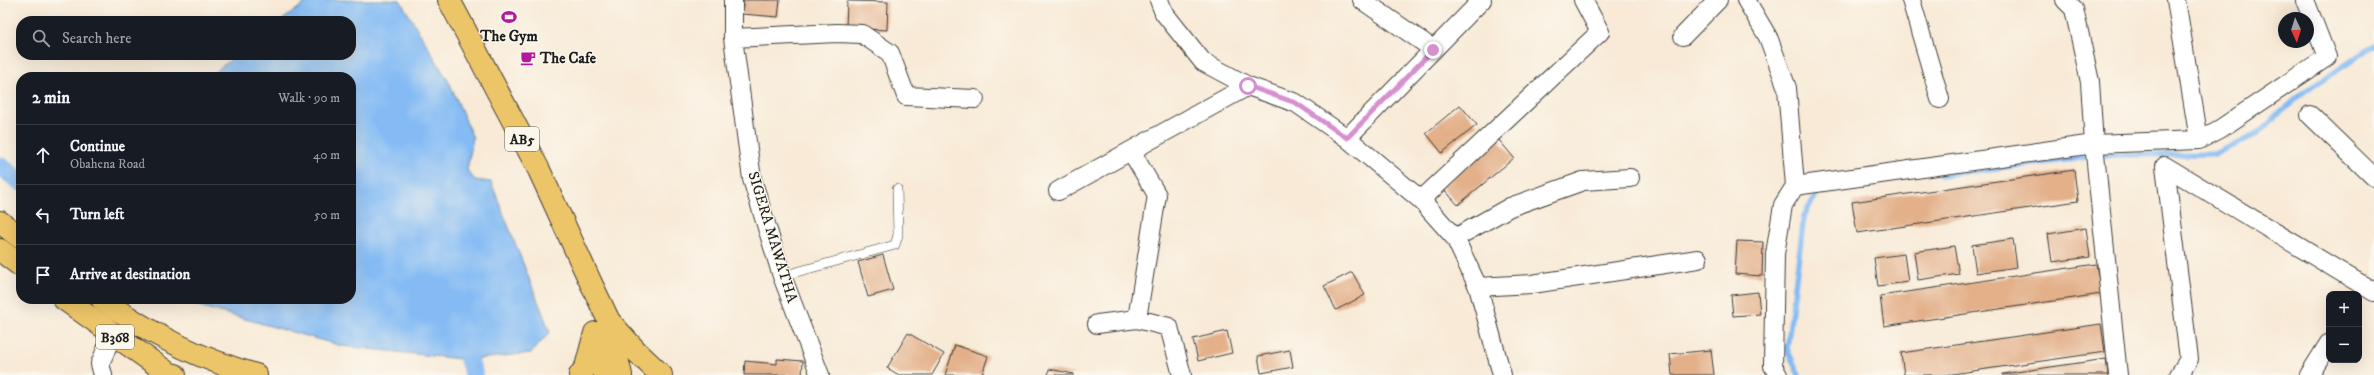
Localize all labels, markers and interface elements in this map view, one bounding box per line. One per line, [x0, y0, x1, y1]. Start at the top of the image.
sports icon: The Gym [500, 8, 518, 26]
north arrow [2278, 12, 2314, 48]
search box [16, 16, 356, 60]
icon: search [30, 27, 52, 49]
place label: The Gym [479, 27, 538, 46]
text: Search here [62, 29, 131, 48]
route end [1424, 41, 1442, 59]
cafe icon: The Cafe [519, 49, 537, 67]
place label: The Cafe [539, 49, 597, 68]
route start [1239, 77, 1257, 95]
text: 2 min [32, 87, 70, 109]
text: Walk · 90 m [278, 90, 340, 106]
road number: AB5 [505, 127, 539, 151]
text: Continue [70, 137, 125, 156]
icon: ahead [32, 144, 54, 166]
text: 40 m [313, 147, 340, 163]
text: Obahena Road [70, 156, 145, 172]
street label: SIGERA MAWATHA [743, 169, 802, 306]
icon: left [32, 204, 54, 226]
text: Turn left [70, 205, 124, 224]
text: 50 m [314, 207, 340, 223]
icon: arrive [32, 264, 54, 286]
text: Arrive at destination [70, 265, 190, 284]
map controls [2326, 291, 2362, 363]
button: + [2326, 291, 2362, 327]
road number: B368 [96, 325, 134, 349]
button: − [2326, 327, 2362, 363]

